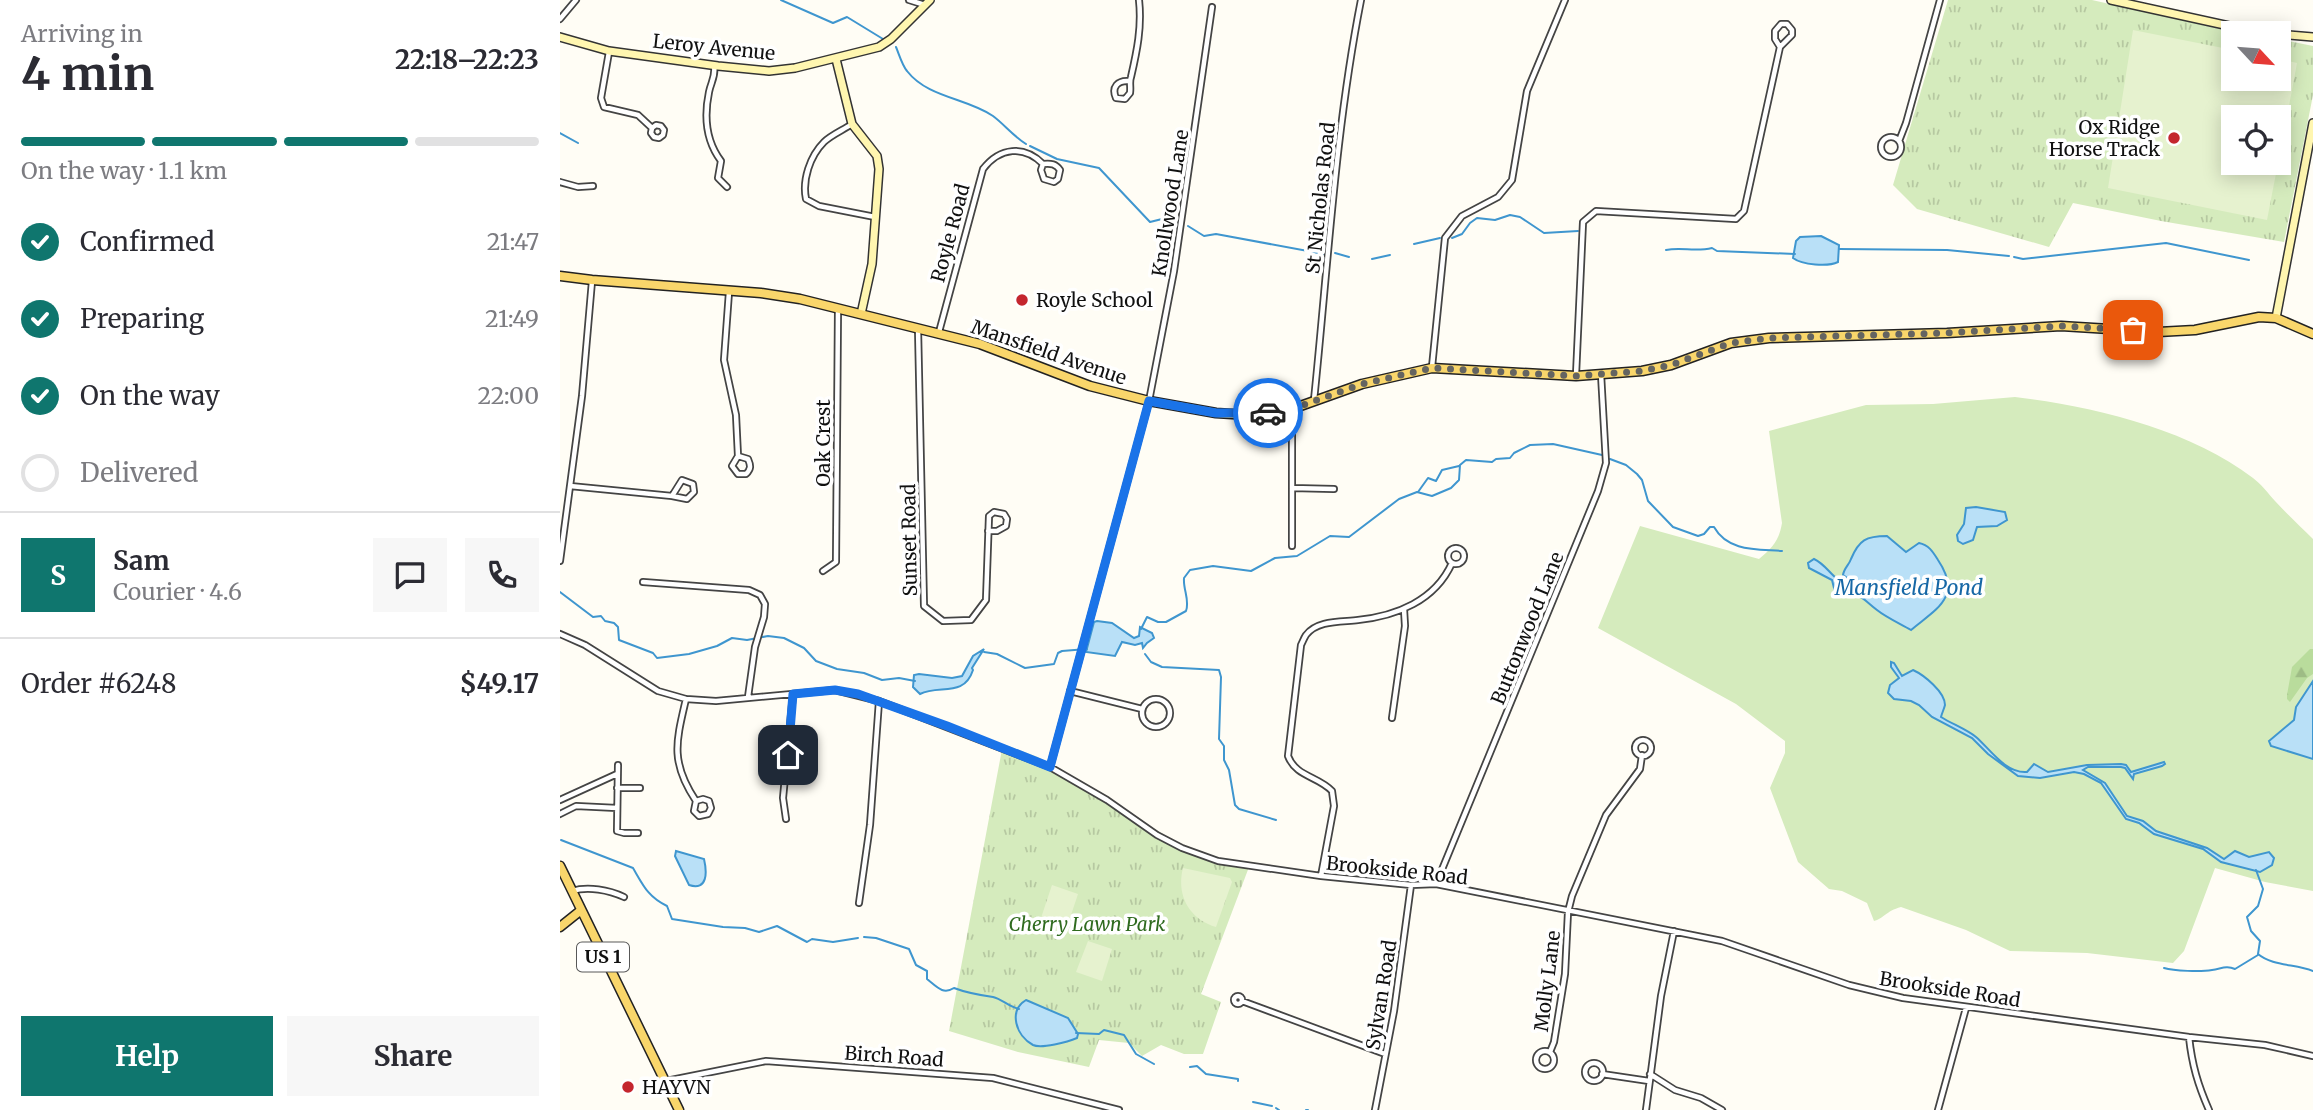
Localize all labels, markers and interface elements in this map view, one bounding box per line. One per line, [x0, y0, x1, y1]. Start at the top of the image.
text: Arriving in [21, 19, 143, 48]
north arrow [2221, 21, 2291, 91]
map controls [2221, 21, 2291, 175]
street label: Leroy Avenue [652, 29, 777, 65]
text: 22:18–22:23 [395, 43, 539, 76]
text: 4 min [21, 45, 154, 103]
button: locate [2221, 105, 2291, 175]
place label: Ox Ridge Horse Track [2049, 115, 2160, 161]
street label: St Nicholas Road [1300, 121, 1340, 275]
street label: Knollwood Lane [1147, 128, 1194, 278]
marker: Ox Ridge Horse Track [2166, 130, 2182, 146]
text: On the way · 1.1 km [21, 156, 227, 185]
street label: Royle Road [925, 181, 975, 285]
icon: check [21, 223, 59, 261]
text: Confirmed [80, 225, 215, 258]
text: 21:47 [487, 227, 539, 256]
place label: Royle School [1036, 288, 1153, 312]
marker: Royle School [1014, 292, 1030, 308]
icon: check [21, 300, 59, 338]
pin [2103, 300, 2163, 360]
text: Preparing [80, 302, 204, 335]
text: 21:49 [485, 304, 539, 333]
icon: bag [2114, 311, 2152, 349]
street label: Mansfield Avenue [968, 314, 1130, 390]
icon: check [21, 377, 59, 415]
courier [1233, 378, 1303, 448]
text: On the way [80, 379, 220, 412]
text: 22:00 [477, 381, 539, 410]
icon: car [1249, 394, 1287, 432]
street label: Oak Crest [811, 399, 835, 487]
text: Delivered [80, 456, 199, 489]
street label: Sunset Road [896, 483, 922, 597]
button: chat [373, 538, 447, 612]
button: phone [465, 538, 539, 612]
text: Sam [113, 544, 170, 577]
street label: Buttonwood Lane [1485, 548, 1569, 708]
text: S [50, 559, 66, 592]
water label: Mansfield Pond [1834, 574, 1983, 601]
text: Courier · 4.6 [113, 577, 242, 606]
text: Order #6248 [21, 667, 176, 700]
text: $49.17 [460, 667, 539, 700]
pin [758, 725, 818, 785]
icon: home [769, 736, 807, 774]
street label: Brookside Road [1325, 851, 1469, 889]
park label: Cherry Lawn Park [1008, 912, 1166, 936]
street label: Molly Lane [1529, 929, 1565, 1033]
street label: Sylvan Road [1360, 938, 1402, 1052]
road number: US 1 [577, 942, 629, 972]
street label: Brookside Road [1878, 966, 2022, 1012]
button: Help [21, 1016, 273, 1096]
button: Share [287, 1016, 539, 1096]
street label: Birch Road [844, 1041, 944, 1071]
place label: HAYVN [642, 1075, 711, 1099]
marker: HAYVN [620, 1079, 636, 1095]

